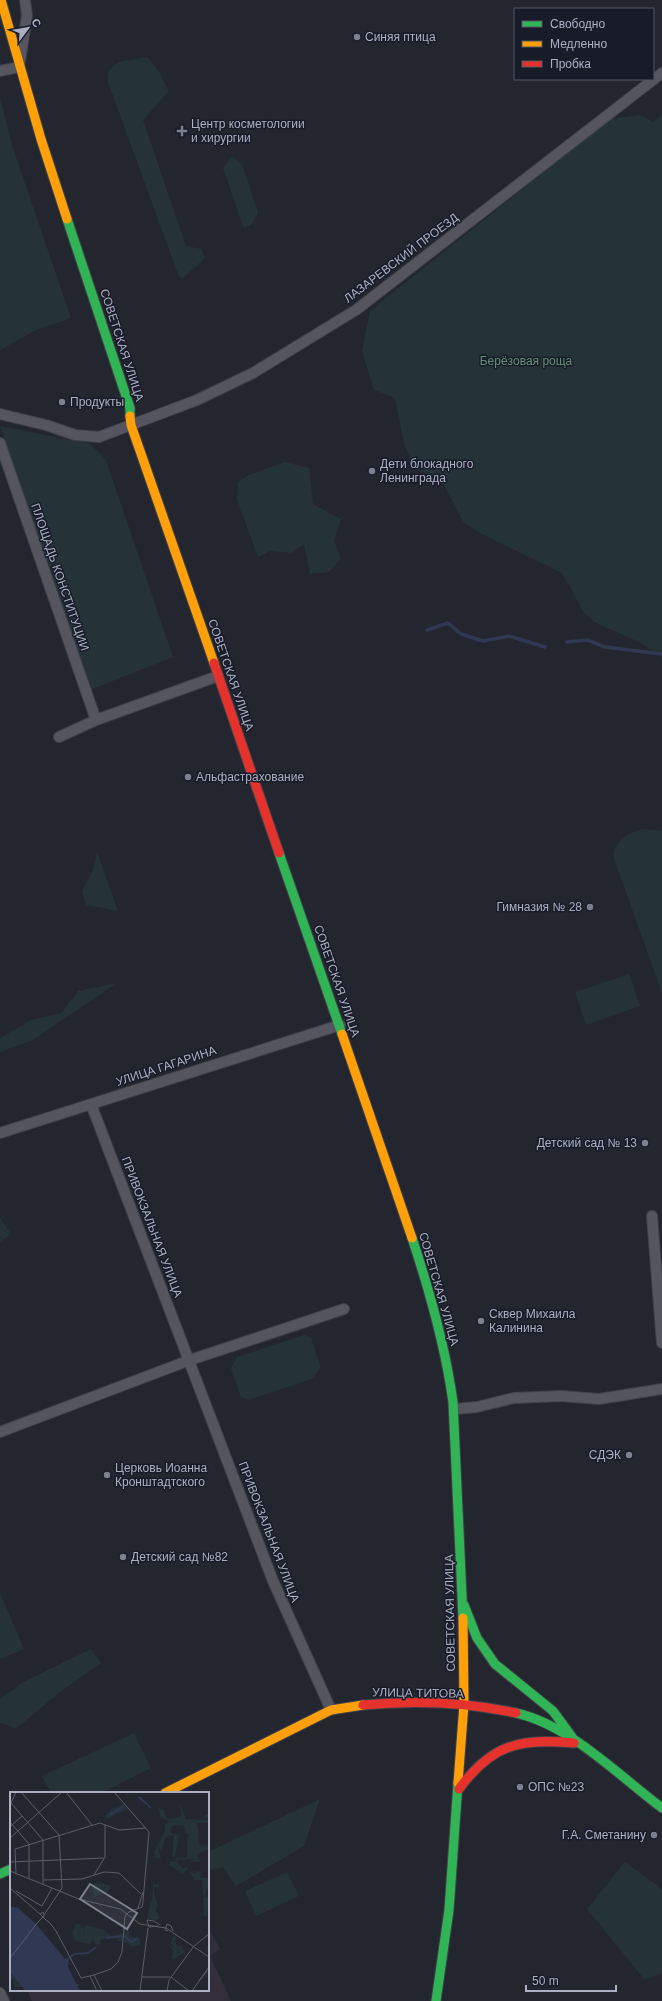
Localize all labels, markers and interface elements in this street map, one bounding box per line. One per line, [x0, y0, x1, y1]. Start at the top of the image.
north arrow [8, 8, 48, 48]
legend [514, 8, 654, 80]
text: С [29, 16, 44, 29]
text: Свободно [550, 17, 605, 31]
place label: Синяя птица [365, 30, 436, 44]
marker: Синяя птица [352, 32, 362, 42]
text: Медленно [550, 37, 607, 51]
text: Пробка [550, 57, 591, 71]
place label: Центр косметологии и хирургии [191, 117, 305, 145]
marker: Центр косметологии и хирургии [176, 125, 188, 137]
street label: ЛАЗАРЕВСКИЙ ПРОЕЗД [340, 210, 461, 306]
street label: СОВЕТСКАЯ УЛИЦА [97, 287, 147, 403]
park label: Берёзовая роща [480, 354, 573, 368]
place label: Продукты [70, 395, 124, 409]
marker: Продукты [57, 397, 67, 407]
place label: Дети блокадного Ленинграда [380, 457, 474, 485]
marker: Дети блокадного Ленинграда [367, 466, 377, 476]
street label: ПЛОЩАДЬ КОНСТИТУЦИИ [28, 501, 92, 653]
street label: СОВЕТСКАЯ УЛИЦА [205, 617, 257, 733]
place label: Альфастрахование [196, 770, 304, 784]
marker: Альфастрахование [183, 772, 193, 782]
place label: Гимназия № 28 [496, 900, 582, 914]
marker: Гимназия № 28 [585, 902, 595, 912]
street label: СОВЕТСКАЯ УЛИЦА [311, 923, 363, 1039]
street label: УЛИЦА ГАГАРИНА [114, 1043, 218, 1089]
place label: Детский сад № 13 [537, 1136, 637, 1150]
marker: Детский сад № 13 [640, 1138, 650, 1148]
street label: ПРИВОКЗАЛЬНАЯ УЛИЦА [119, 1155, 185, 1299]
street label: СОВЕТСКАЯ УЛИЦА [416, 1231, 462, 1347]
place label: Сквер Михаила Калинина [489, 1307, 576, 1335]
marker: Сквер Михаила Калинина [476, 1316, 486, 1326]
place label: СДЭК [589, 1448, 621, 1462]
marker: СДЭК [624, 1450, 634, 1460]
street label: ПРИВОКЗАЛЬНАЯ УЛИЦА [236, 1460, 302, 1604]
place label: Церковь Иоанна Кронштадтского [115, 1461, 207, 1489]
marker: Церковь Иоанна Кронштадтского [102, 1470, 112, 1480]
place label: Детский сад №82 [131, 1550, 228, 1564]
marker: Детский сад №82 [118, 1552, 128, 1562]
street label: СОВЕТСКАЯ УЛИЦА [442, 1554, 458, 1672]
street label: УЛИЦА ТИТОВА [372, 1685, 464, 1701]
place label: ОПС №23 [528, 1780, 585, 1794]
marker: ОПС №23 [515, 1782, 525, 1792]
inset map [10, 1792, 209, 1991]
place label: Г.А. Сметанину [562, 1828, 646, 1842]
marker: Г.А. Сметанину [649, 1830, 659, 1840]
scale bar [526, 1967, 616, 1993]
text: 50 m [532, 1974, 559, 1988]

